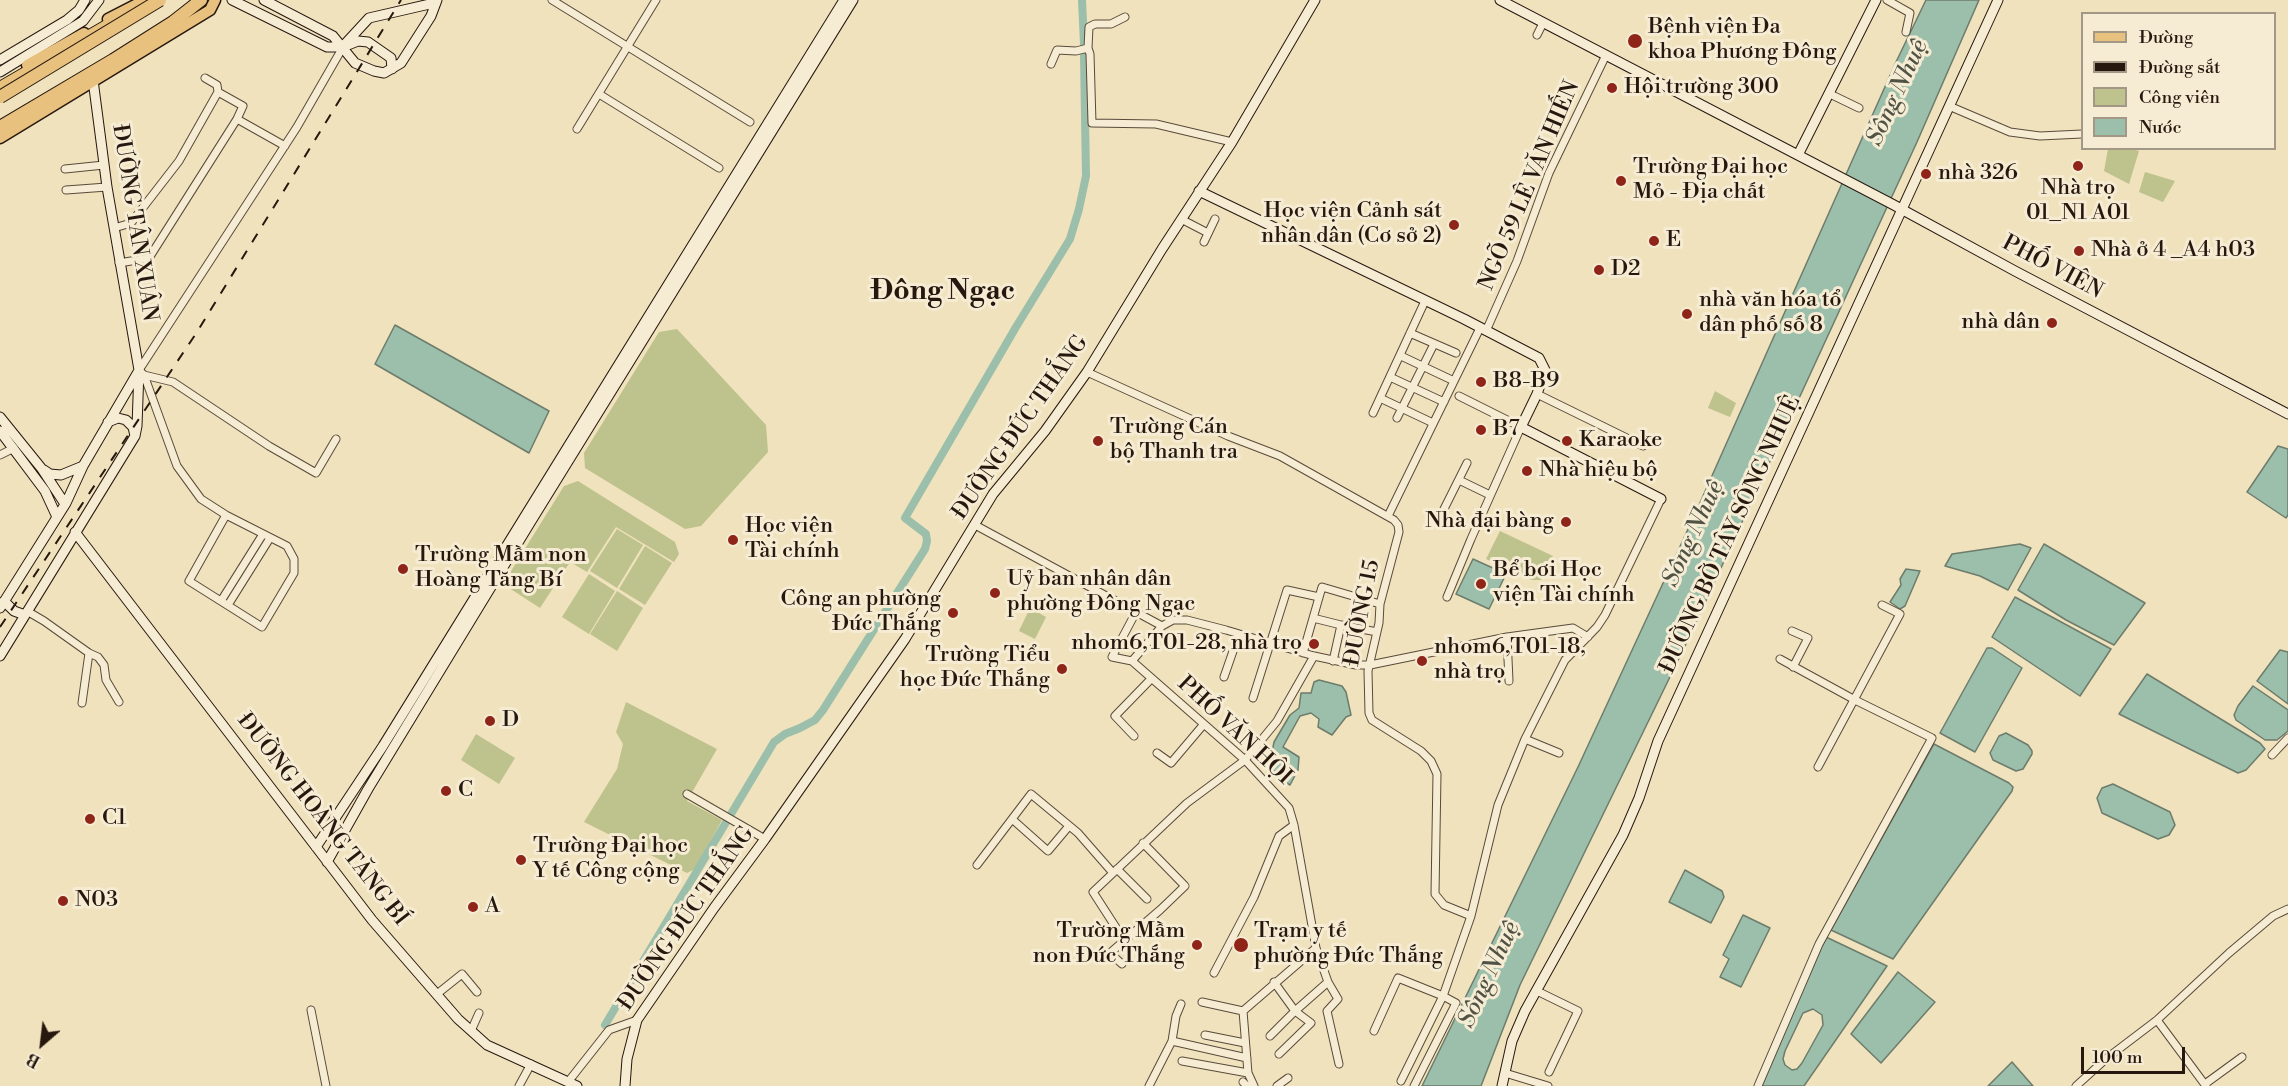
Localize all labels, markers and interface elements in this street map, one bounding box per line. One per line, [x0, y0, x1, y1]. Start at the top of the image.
legend [2081, 12, 2276, 150]
place label: Bệnh viện Đa khoa Phương Đông [1648, 15, 1837, 66]
text: Đường [2139, 26, 2193, 49]
marker: Bệnh viện Đa khoa Phương Đông [1626, 32, 1644, 50]
water label: Sông Nhuệ [1861, 35, 1935, 151]
text: Đường sắt [2139, 56, 2221, 79]
place label: Hội trường 300 [1624, 75, 1779, 101]
street label: NGÕ 59 LÊ VĂN HIẾN [1474, 77, 1586, 295]
marker: Hội trường 300 [1605, 81, 1619, 95]
text: Công viên [2139, 86, 2220, 109]
text: Nước [2139, 116, 2182, 139]
street label: ĐƯỜNG TÂN XUÂN [105, 123, 163, 323]
place label: Trường Đại học Mỏ - Địa chất [1633, 155, 1788, 206]
marker: Nhà trọ 01_N1 A01 [2071, 159, 2085, 173]
place label: nhà 326 [1938, 161, 2018, 187]
marker: nhà 326 [1919, 167, 1933, 181]
marker: Trường Đại học Mỏ - Địa chất [1614, 174, 1628, 188]
place label: Nhà trọ 01_N1 A01 [2026, 176, 2130, 228]
place label: Học viện Cảnh sát nhân dân (Cơ sở 2) [1261, 199, 1442, 250]
marker: Học viện Cảnh sát nhân dân (Cơ sở 2) [1447, 218, 1461, 232]
place label: E [1666, 228, 1681, 254]
street label: PHỐ VIÊN [1997, 231, 2107, 305]
marker: E [1647, 234, 1661, 248]
place label: Nhà ở 4 _A4 h03 [2091, 238, 2255, 264]
marker: Nhà ở 4 _A4 h03 [2072, 244, 2086, 258]
place label: D2 [1611, 257, 1641, 283]
marker: D2 [1592, 263, 1606, 277]
district label: Đông Ngạc [871, 275, 1015, 309]
place label: nhà văn hóa tổ dân phố số 8 [1699, 288, 1842, 340]
marker: nhà văn hóa tổ dân phố số 8 [1680, 307, 1694, 321]
place label: nhà dân [1961, 310, 2040, 336]
marker: nhà dân [2045, 316, 2059, 330]
street label: ĐƯỜNG ĐỨC THẮNG [947, 331, 1095, 525]
place label: B8-B9 [1493, 369, 1559, 395]
marker: B8-B9 [1474, 375, 1488, 389]
street label: ĐƯỜNG BỜ TÂY SÔNG NHUỆ [1655, 392, 1807, 678]
place label: Trường Cán bộ Thanh tra [1110, 415, 1238, 466]
place label: B7 [1493, 417, 1520, 443]
marker: B7 [1474, 423, 1488, 437]
place label: Karaoke [1579, 428, 1662, 454]
marker: Trường Cán bộ Thanh tra [1091, 434, 1105, 448]
marker: Karaoke [1560, 434, 1574, 448]
place label: Nhà hiệu bộ [1539, 458, 1658, 484]
marker: Nhà hiệu bộ [1520, 464, 1534, 478]
water label: Sông Nhuệ [1657, 476, 1731, 592]
place label: Nhà đại bàng [1425, 509, 1554, 535]
place label: Học viện Tài chính [745, 514, 840, 566]
marker: Nhà đại bàng [1559, 515, 1573, 529]
marker: Học viện Tài chính [726, 533, 740, 547]
place label: Trường Mầm non Hoàng Tăng Bí [415, 543, 587, 594]
street label: ĐƯỜNG 15 [1340, 558, 1386, 668]
place label: Bể bơi Học viện Tài chính [1493, 558, 1635, 610]
marker: Trường Mầm non Hoàng Tăng Bí [396, 562, 410, 576]
place label: Uỷ ban nhân dân phường Đông Ngạc [1007, 567, 1195, 618]
marker: Bể bơi Học viện Tài chính [1474, 577, 1488, 591]
marker: Uỷ ban nhân dân phường Đông Ngạc [988, 586, 1002, 600]
place label: Công an phường Đức Thắng [780, 587, 941, 638]
marker: Công an phường Đức Thắng [946, 606, 960, 620]
place label: nhom6,T01-28, nhà trọ [1071, 631, 1302, 657]
place label: nhom6,T01-18, nhà trọ [1434, 635, 1585, 686]
marker: nhom6,T01-28, nhà trọ [1307, 637, 1321, 651]
place label: Trường Tiểu học Đức Thắng [900, 643, 1050, 694]
marker: nhom6,T01-18, nhà trọ [1415, 654, 1429, 668]
marker: Trường Tiểu học Đức Thắng [1055, 662, 1069, 676]
street label: PHỐ VĂN HỘI [1171, 671, 1297, 791]
street label: ĐƯỜNG HOÀNG TĂNG BÍ [231, 708, 413, 932]
place label: D [502, 708, 519, 734]
marker: D [483, 714, 497, 728]
place label: C [458, 778, 473, 804]
marker: C [439, 784, 453, 798]
place label: C1 [102, 806, 127, 832]
marker: C1 [83, 812, 97, 826]
street label: ĐƯỜNG ĐỨC THẮNG [613, 822, 761, 1016]
place label: Trường Đại học Y tế Công cộng [533, 834, 688, 885]
marker: Trường Đại học Y tế Công cộng [514, 853, 528, 867]
place label: N03 [75, 888, 118, 914]
marker: N03 [56, 894, 70, 908]
place label: A [485, 894, 500, 920]
marker: A [466, 900, 480, 914]
water label: Sông Nhuệ [1453, 917, 1527, 1033]
place label: Trường Mầm non Đức Thắng [1033, 919, 1185, 970]
place label: Trạm y tế phường Đức Thắng [1254, 919, 1443, 970]
marker: Trạm y tế phường Đức Thắng [1232, 936, 1250, 954]
marker: Trường Mầm non Đức Thắng [1190, 938, 1204, 952]
north arrow [12, 1014, 72, 1074]
scale bar [2084, 1035, 2188, 1073]
text: 100 m [2092, 1046, 2143, 1069]
text: B [24, 1048, 44, 1072]

